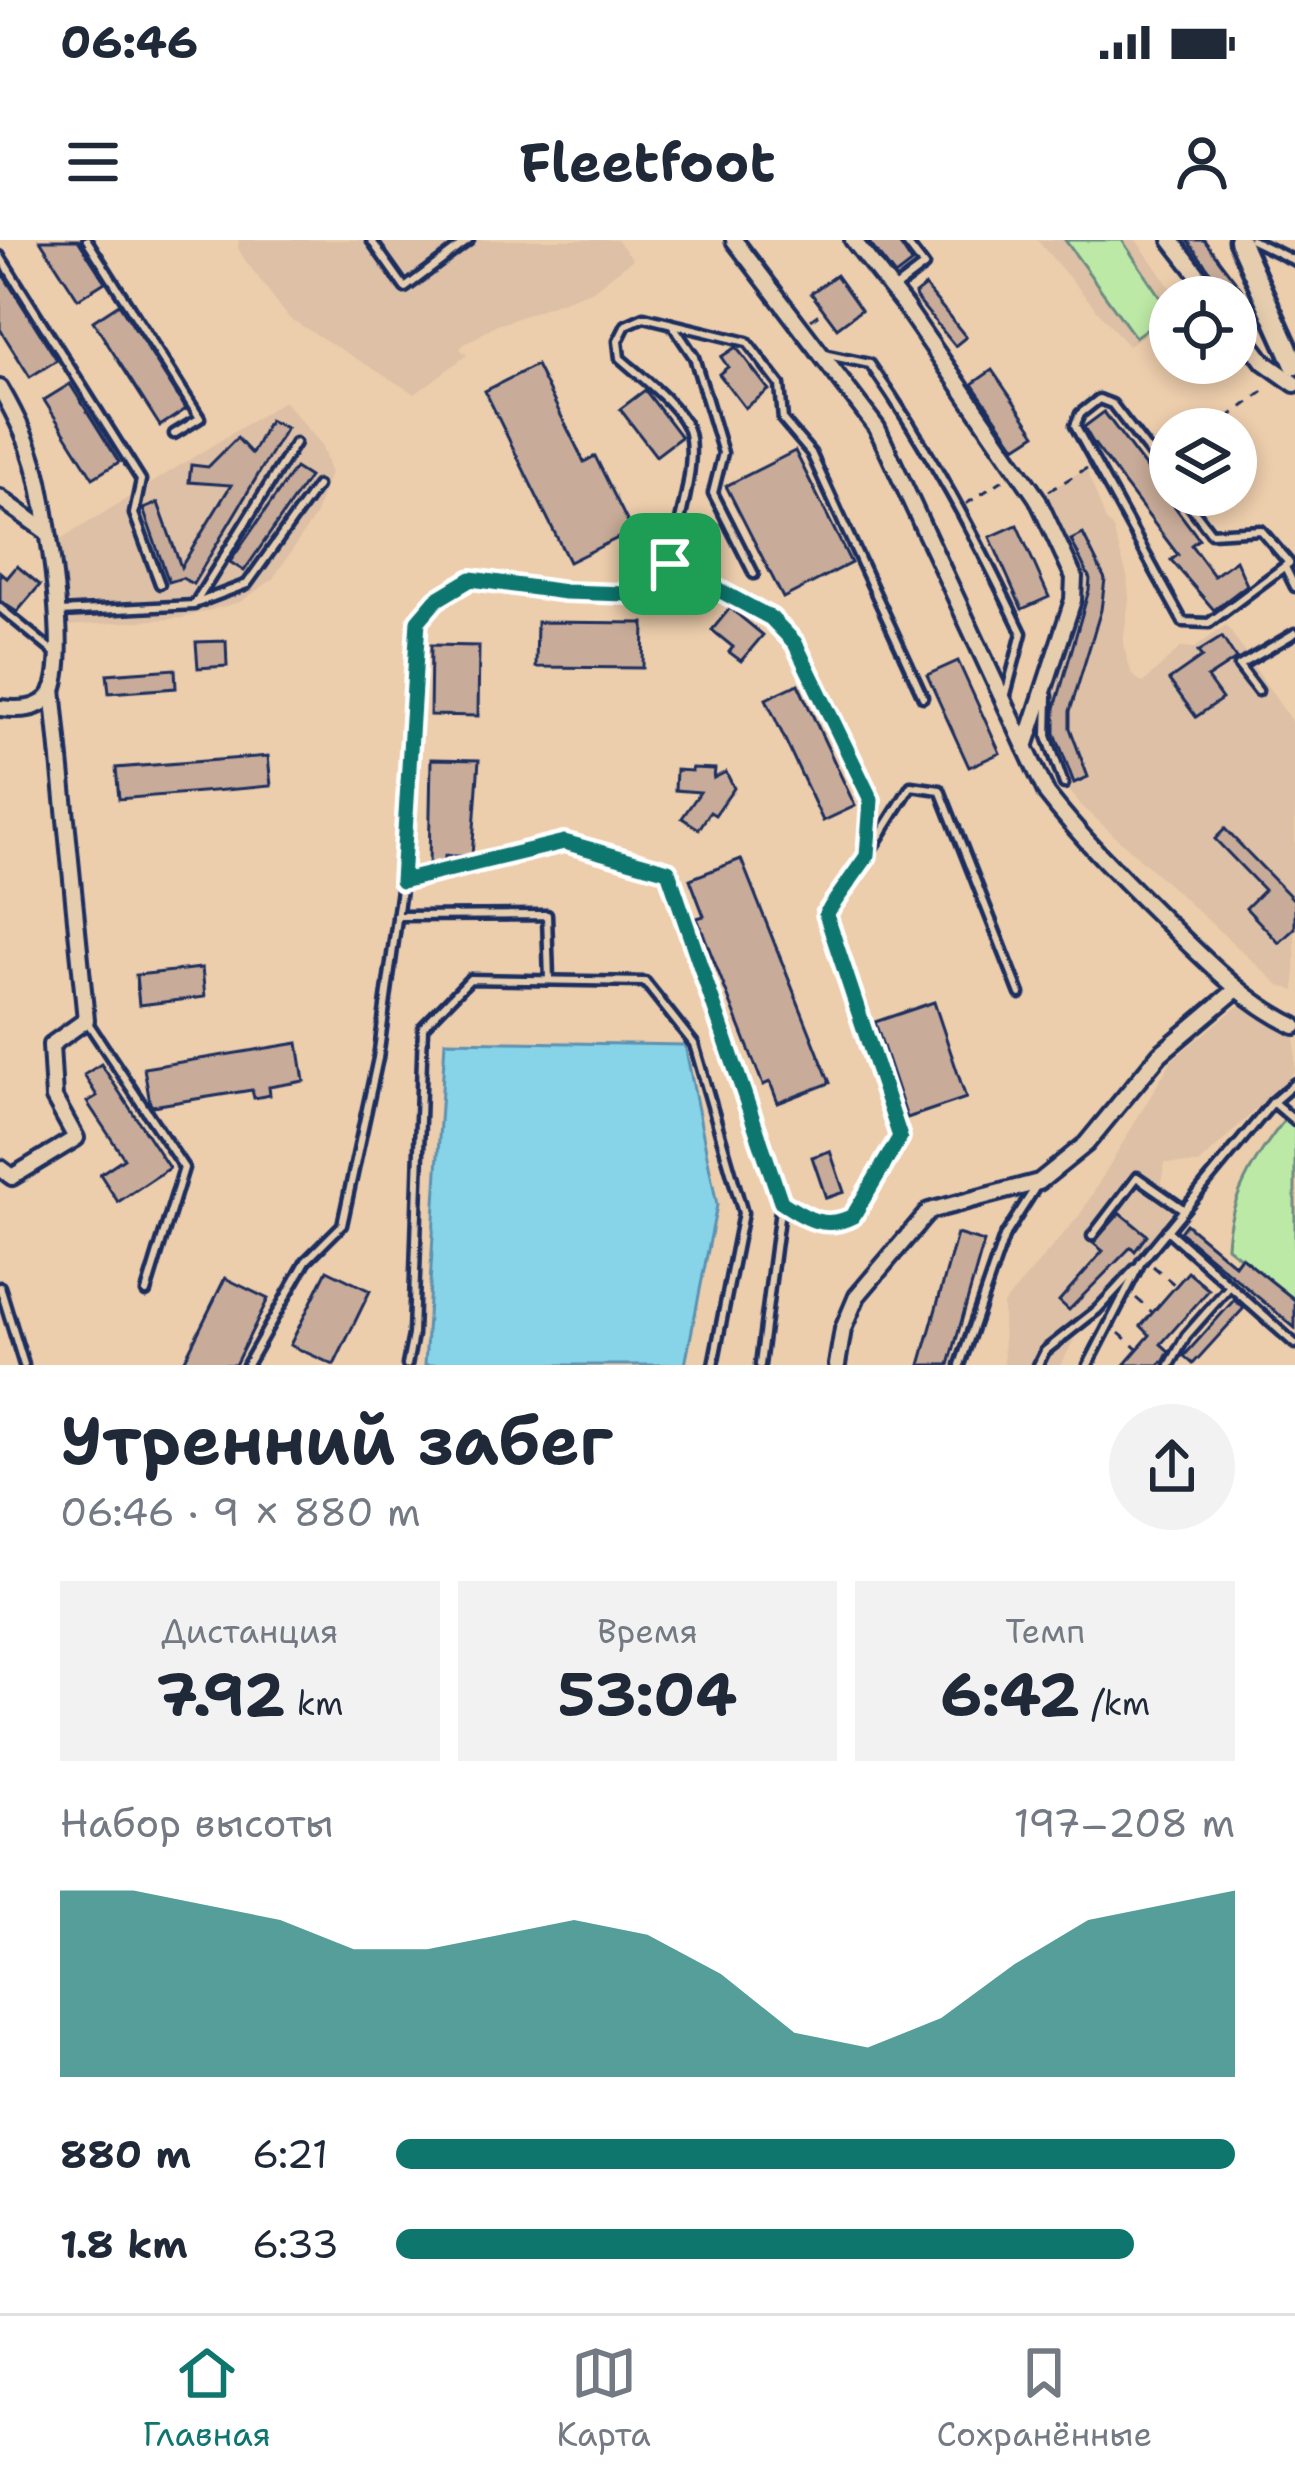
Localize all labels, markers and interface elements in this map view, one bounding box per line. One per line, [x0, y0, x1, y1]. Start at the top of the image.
text: 06:46 [60, 12, 198, 72]
text: Fleetfoot [519, 126, 776, 198]
icon: menu [60, 129, 126, 195]
icon: person [1169, 129, 1235, 195]
map controls [1149, 276, 1257, 516]
button: locate [1149, 276, 1257, 384]
button: layers [1149, 408, 1257, 516]
pin [619, 513, 721, 615]
icon: arrive [637, 531, 703, 597]
text: Утренний забег [60, 1397, 613, 1485]
button: share [1109, 1404, 1235, 1530]
text: 06:46 · 9 × 880 m [60, 1486, 421, 1538]
text: Дистанция [161, 1609, 338, 1654]
text: Время [597, 1609, 698, 1654]
text: Темп [1005, 1609, 1085, 1654]
text: 7.92 [156, 1654, 286, 1734]
text: 53:04 [558, 1654, 737, 1734]
text: 6:42 [940, 1654, 1080, 1734]
text: km [286, 1681, 344, 1726]
text: /km [1080, 1681, 1150, 1726]
text: Набор высоты [60, 1797, 334, 1849]
text: 197–208 m [1014, 1797, 1235, 1849]
text: 880 m [60, 2128, 191, 2180]
text: 6:21 [252, 2128, 328, 2180]
text: 1.8 km [60, 2218, 188, 2270]
text: 6:33 [252, 2218, 339, 2270]
tab: Главная [143, 2340, 271, 2457]
tab: Карта [556, 2340, 651, 2457]
tab: Сохранённые [937, 2340, 1152, 2457]

